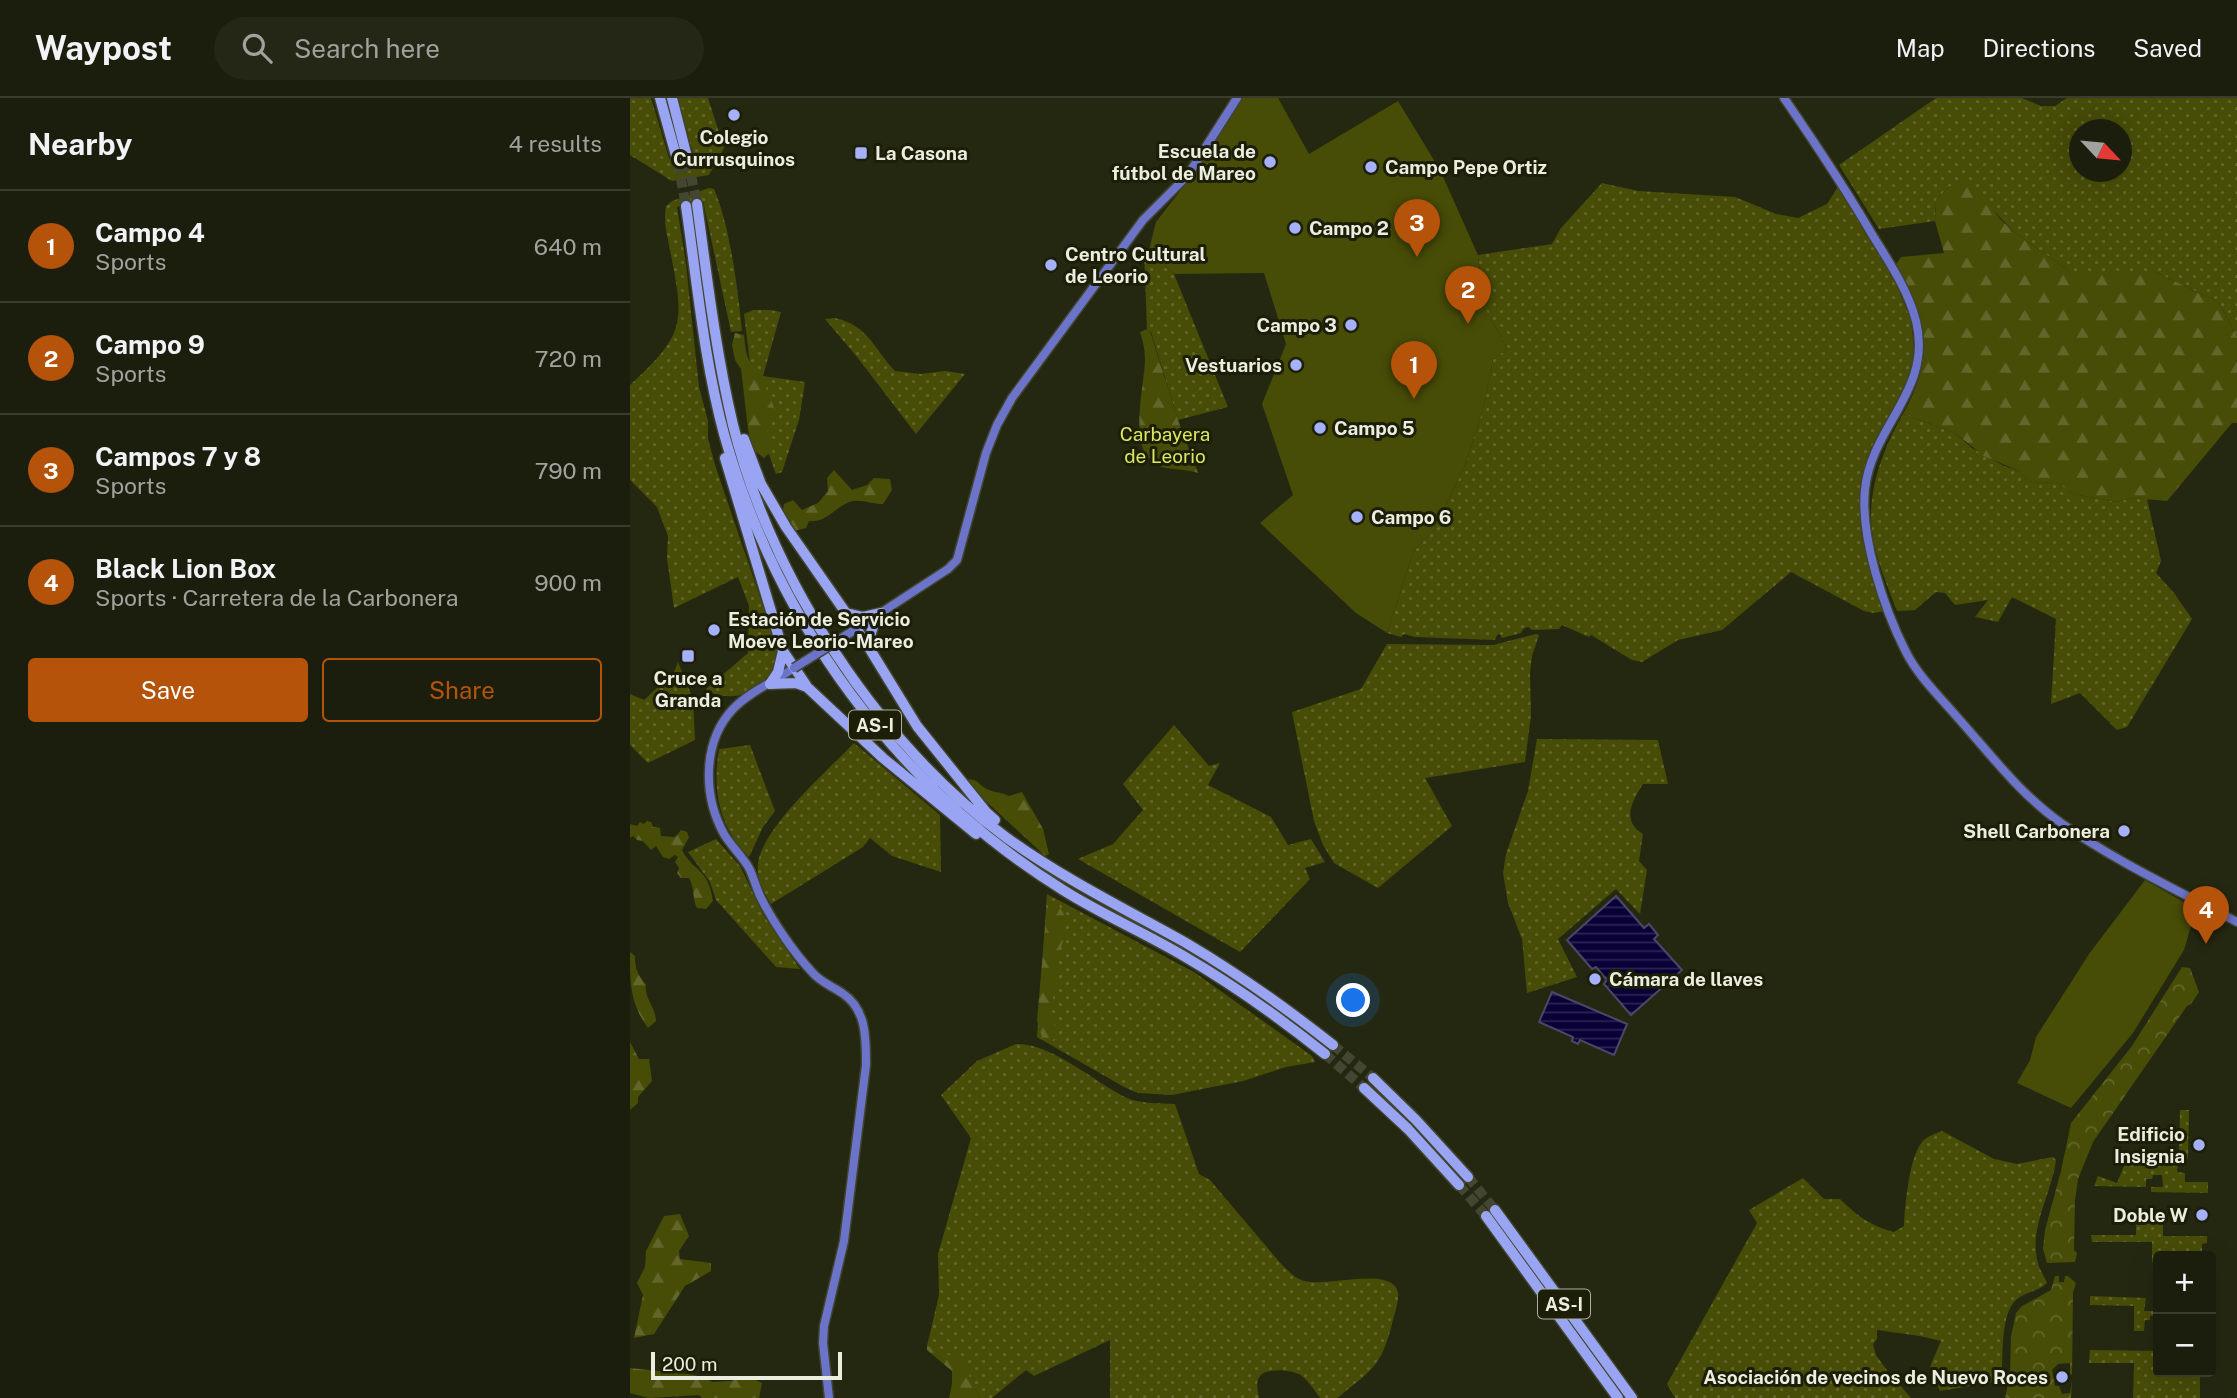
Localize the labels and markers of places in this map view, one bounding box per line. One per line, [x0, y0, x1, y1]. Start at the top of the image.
marker: Colegio Currusquinos [726, 107, 742, 123]
place label: Colegio Currusquinos [673, 126, 795, 170]
place label: Escuela de fútbol de Mareo [1112, 140, 1256, 184]
place label: La Casona [875, 142, 968, 164]
marker: La Casona [853, 145, 869, 161]
marker: Escuela de fútbol de Mareo [1262, 154, 1278, 170]
place label: Campo Pepe Ortiz [1385, 156, 1547, 178]
marker: Campo Pepe Ortiz [1363, 159, 1379, 175]
pin: 3 [1394, 199, 1440, 257]
place label: Campo 2 [1309, 217, 1389, 239]
marker: Campo 2 [1287, 220, 1303, 236]
place label: Centro Cultural de Leorio [1065, 243, 1206, 287]
marker: Centro Cultural de Leorio [1043, 257, 1059, 273]
pin: 2 [1445, 266, 1491, 324]
place label: Campo 3 [1257, 314, 1337, 336]
marker: Campo 3 [1343, 317, 1359, 333]
pin: 1 [1391, 341, 1437, 399]
place label: Vestuarios [1185, 354, 1282, 376]
marker: Vestuarios [1288, 357, 1304, 373]
place label: Campo 5 [1334, 417, 1415, 439]
marker: Campo 5 [1312, 420, 1328, 436]
place label: Campo 6 [1371, 506, 1451, 528]
marker: Campo 6 [1349, 509, 1365, 525]
place label: Estación de Servicio Moeve Leorio-Mareo [728, 608, 914, 652]
marker: Estación de Servicio Moeve Leorio-Mareo [706, 622, 722, 638]
marker: Cruce a Granda [680, 648, 696, 664]
place label: Cruce a Granda [653, 667, 723, 711]
place label: Shell Carbonera [1963, 820, 2110, 842]
marker: Shell Carbonera [2116, 823, 2132, 839]
pin: 4 [2183, 886, 2229, 944]
place label: Cámara de llaves [1609, 968, 1763, 990]
marker: Cámara de llaves [1587, 971, 1603, 987]
place label: Edificio Insignia [2114, 1123, 2185, 1167]
marker: Edificio Insignia [2191, 1137, 2207, 1153]
place label: Doble W [2113, 1204, 2189, 1226]
marker: Doble W [2194, 1207, 2210, 1223]
place label: Asociación de vecinos de Nuevo Roces [1703, 1366, 2048, 1388]
marker: Asociación de vecinos de Nuevo Roces [2054, 1369, 2070, 1385]

